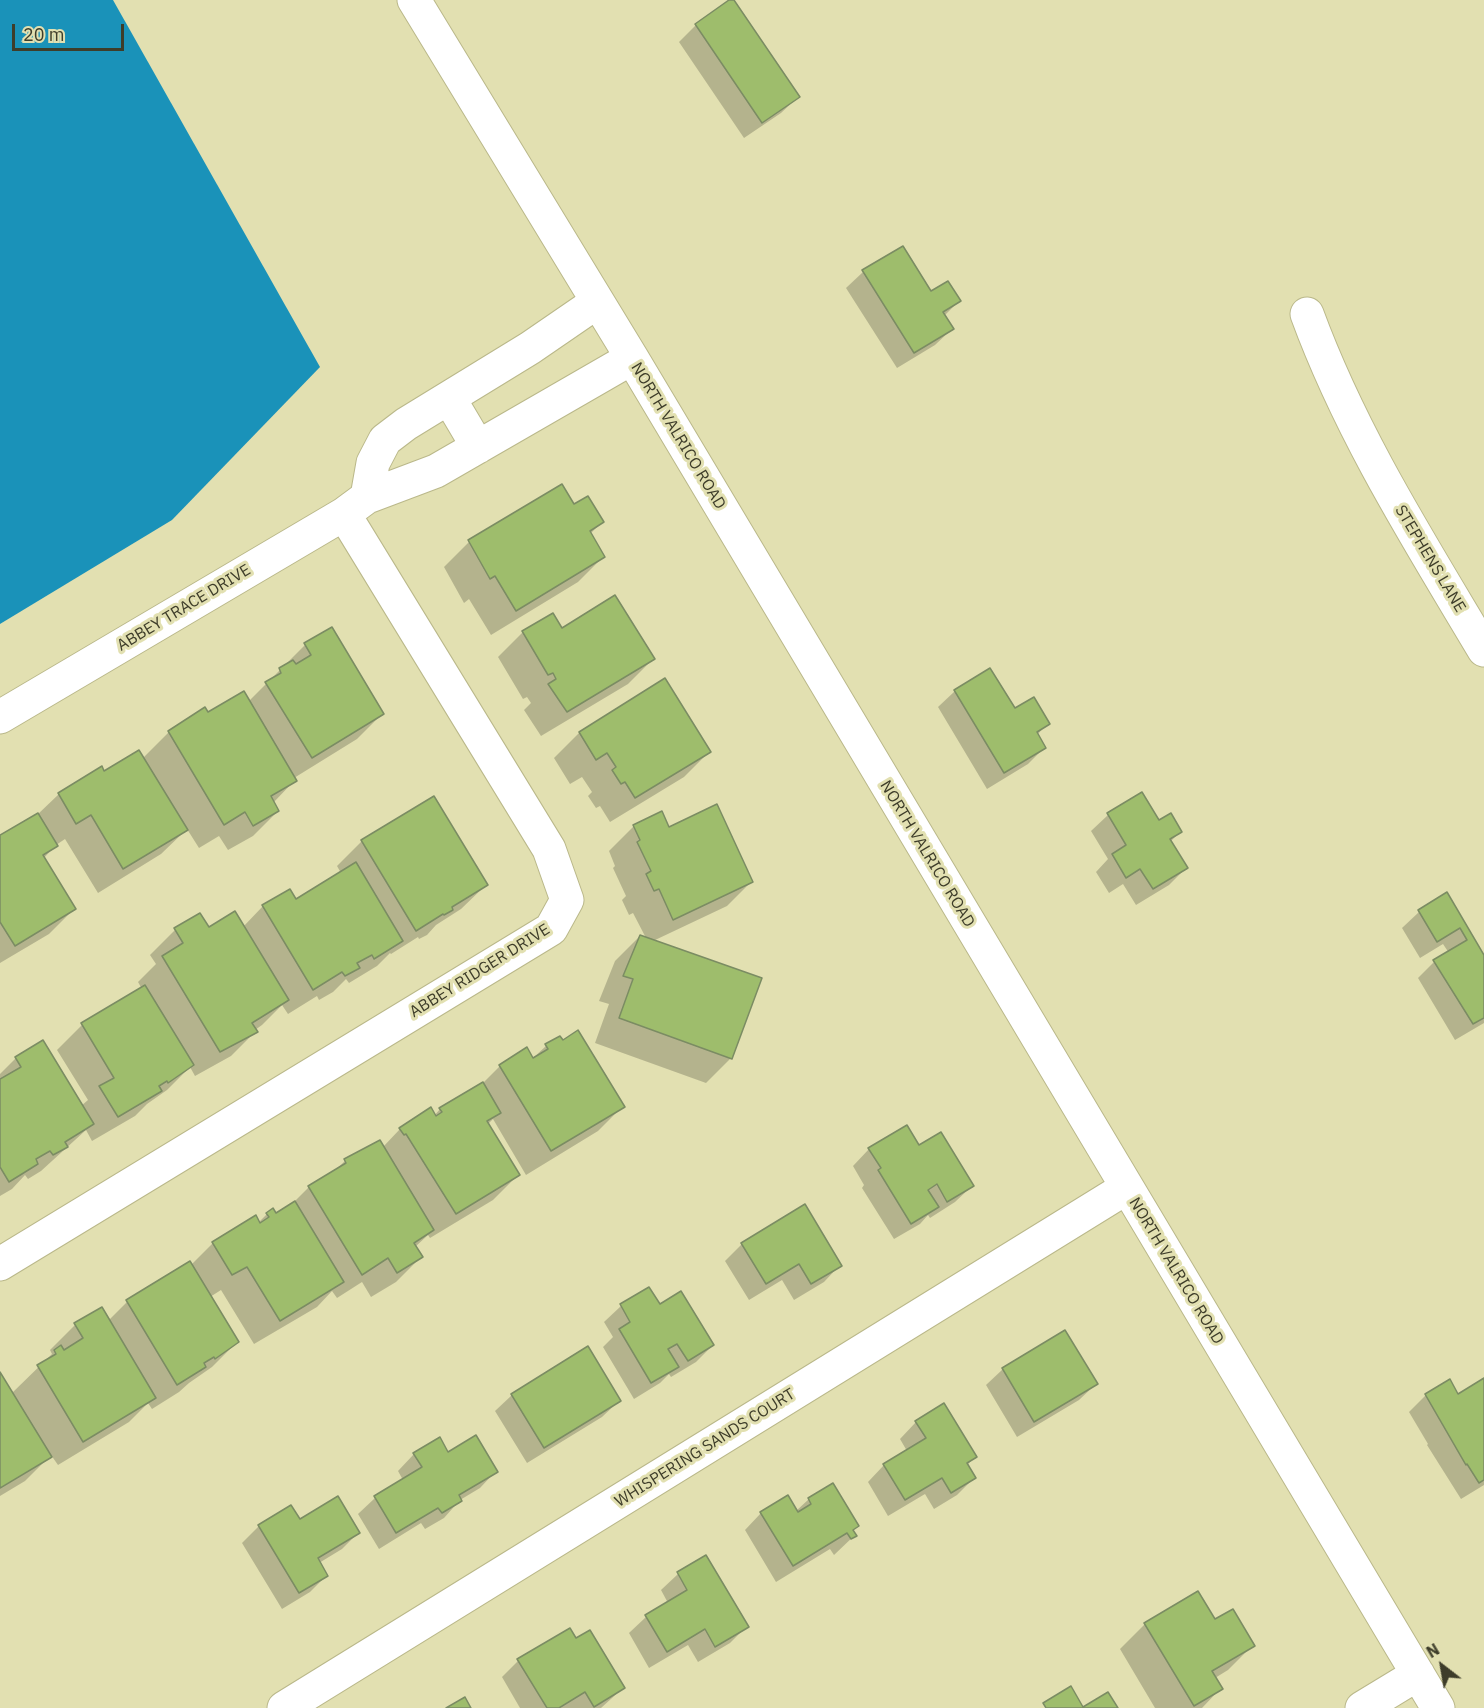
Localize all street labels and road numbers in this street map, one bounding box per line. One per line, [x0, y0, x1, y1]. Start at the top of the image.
street label: NORTH VALRICO ROAD [627, 359, 729, 513]
street label: STEPHENS LANE [1390, 502, 1470, 616]
street label: ABBEY TRACE DRIVE [114, 561, 254, 655]
street label: NORTH VALRICO ROAD [876, 777, 978, 931]
street label: ABBEY RIDGER DRIVE [406, 920, 554, 1022]
street label: NORTH VALRICO ROAD [1125, 1194, 1227, 1348]
street label: WHISPERING SANDS COURT [611, 1385, 799, 1511]

